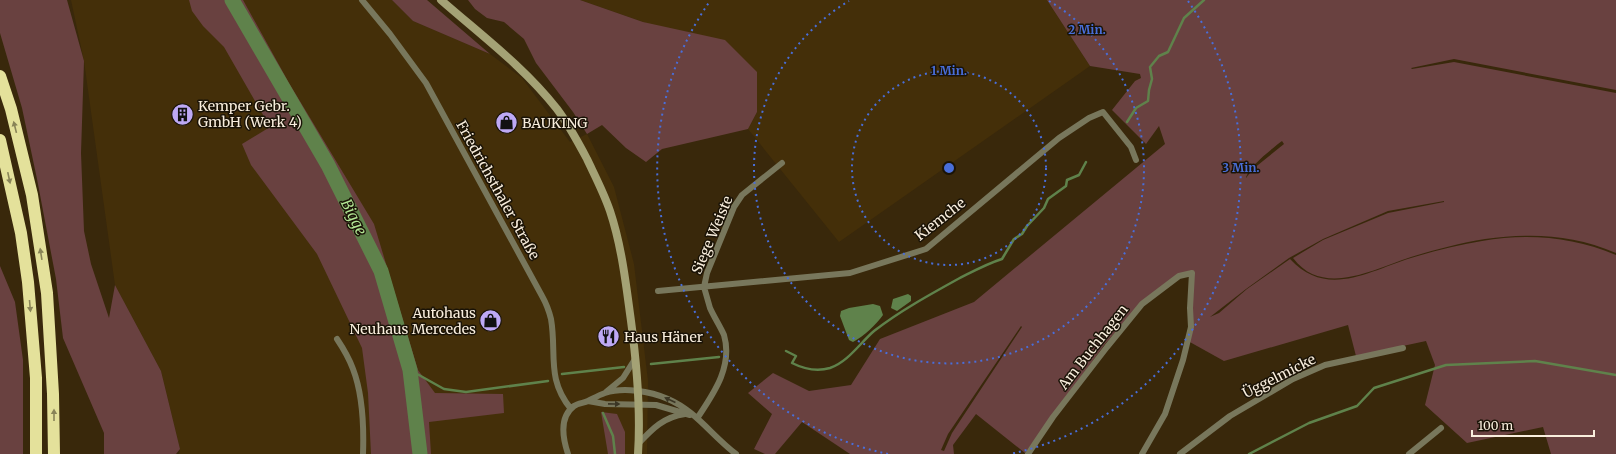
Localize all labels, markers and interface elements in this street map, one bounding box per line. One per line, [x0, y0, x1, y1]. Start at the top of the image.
text: 2 Min. [1068, 22, 1106, 37]
text: 1 Min. [931, 63, 967, 78]
place label: Kemper Gebr. GmbH (Werk 4) [198, 97, 302, 131]
building icon: Kemper Gebr. GmbH (Werk 4) [169, 101, 195, 127]
shop icon: BAUKING [493, 110, 519, 136]
place label: BAUKING [522, 114, 587, 132]
street label: Friedrichsthaler Straße [452, 117, 544, 263]
one-way arrow [12, 121, 18, 133]
text: 3 Min. [1222, 160, 1260, 175]
centre of rings [942, 161, 956, 175]
one-way arrow [6, 171, 12, 184]
street label: Siege Weiste [687, 193, 737, 277]
street label: Kiemche [911, 194, 969, 244]
water label: Bigge [337, 196, 371, 239]
one-way arrow [38, 248, 44, 260]
one-way arrow [27, 300, 34, 312]
street label: Am Buchhagen [1054, 301, 1132, 394]
place label: Autohaus Neuhaus Mercedes [350, 304, 476, 338]
shop icon: Autohaus Neuhaus Mercedes [478, 308, 504, 334]
restaurant icon: Haus Häner [596, 324, 622, 350]
place label: Haus Häner [624, 328, 703, 346]
street label: Üggelmicke [1239, 350, 1319, 402]
one-way arrow [665, 397, 676, 403]
one-way arrow [608, 401, 621, 407]
one-way arrow [51, 408, 57, 421]
scale bar [1472, 412, 1594, 438]
text: 100 m [1478, 418, 1513, 433]

